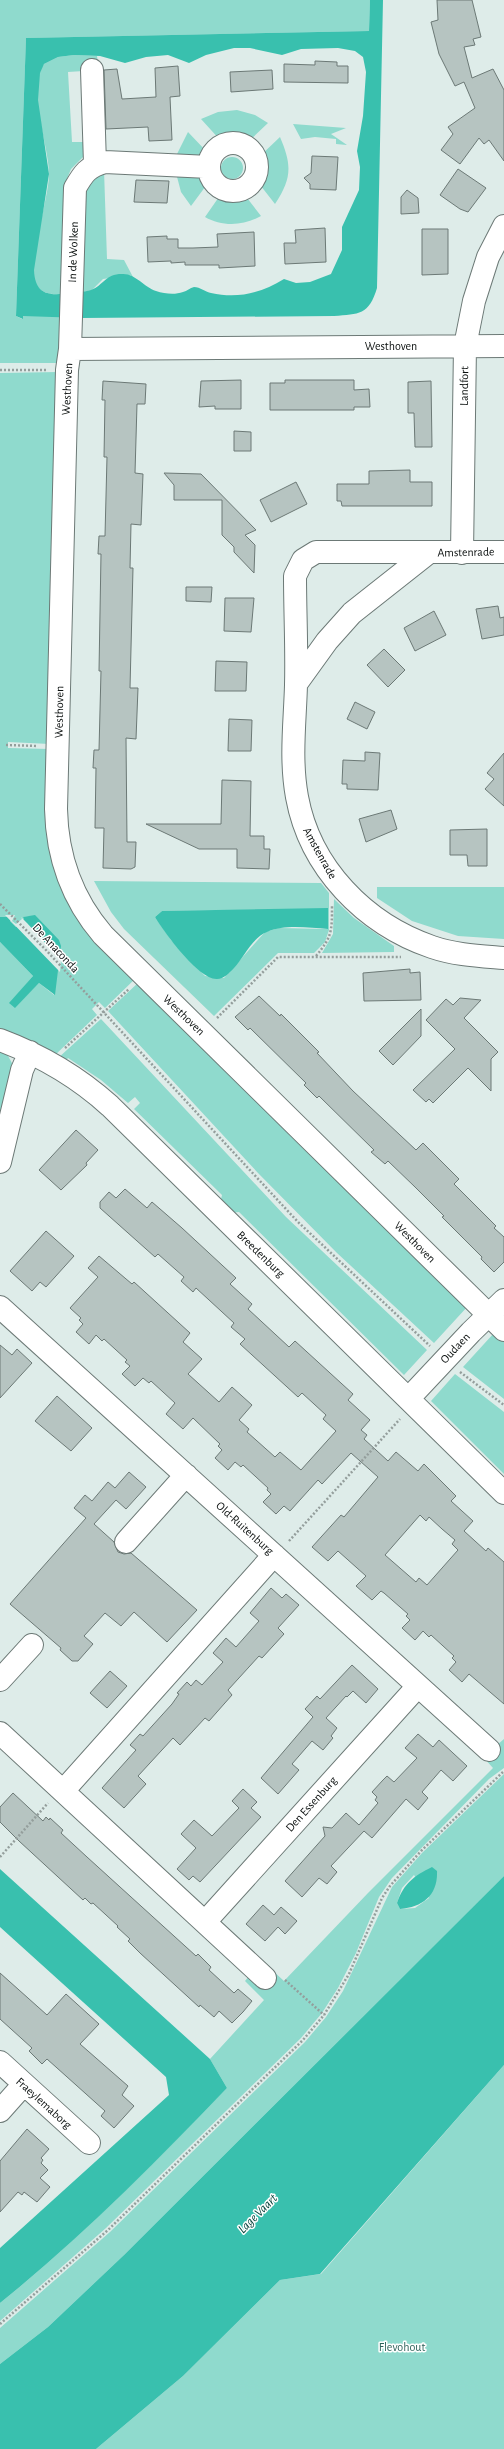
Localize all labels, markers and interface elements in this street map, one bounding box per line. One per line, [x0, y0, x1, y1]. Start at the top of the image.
street label: In de Wolken [66, 221, 80, 283]
street label: Westhoven [365, 340, 417, 352]
street label: Westhoven [60, 362, 74, 416]
street label: Landfort [458, 366, 470, 406]
street label: Amstenrade [437, 546, 495, 558]
street label: Westhoven [53, 686, 65, 738]
street label: Amstenrade [301, 825, 339, 881]
street label: De Anaconda [30, 921, 82, 975]
street label: Westhoven [161, 992, 207, 1038]
street label: Westhoven [392, 1219, 438, 1265]
street label: Breedenburg [235, 1228, 287, 1280]
street label: Oudaen [438, 1330, 472, 1366]
street label: Old-Ruitenburg [214, 1499, 276, 1557]
street label: Den Essenburg [283, 1774, 339, 1834]
street label: Fraeylemaborg [13, 2075, 74, 2132]
water label: Lage Vaart [236, 2191, 281, 2236]
park label: Flevohout [379, 2341, 425, 2353]

